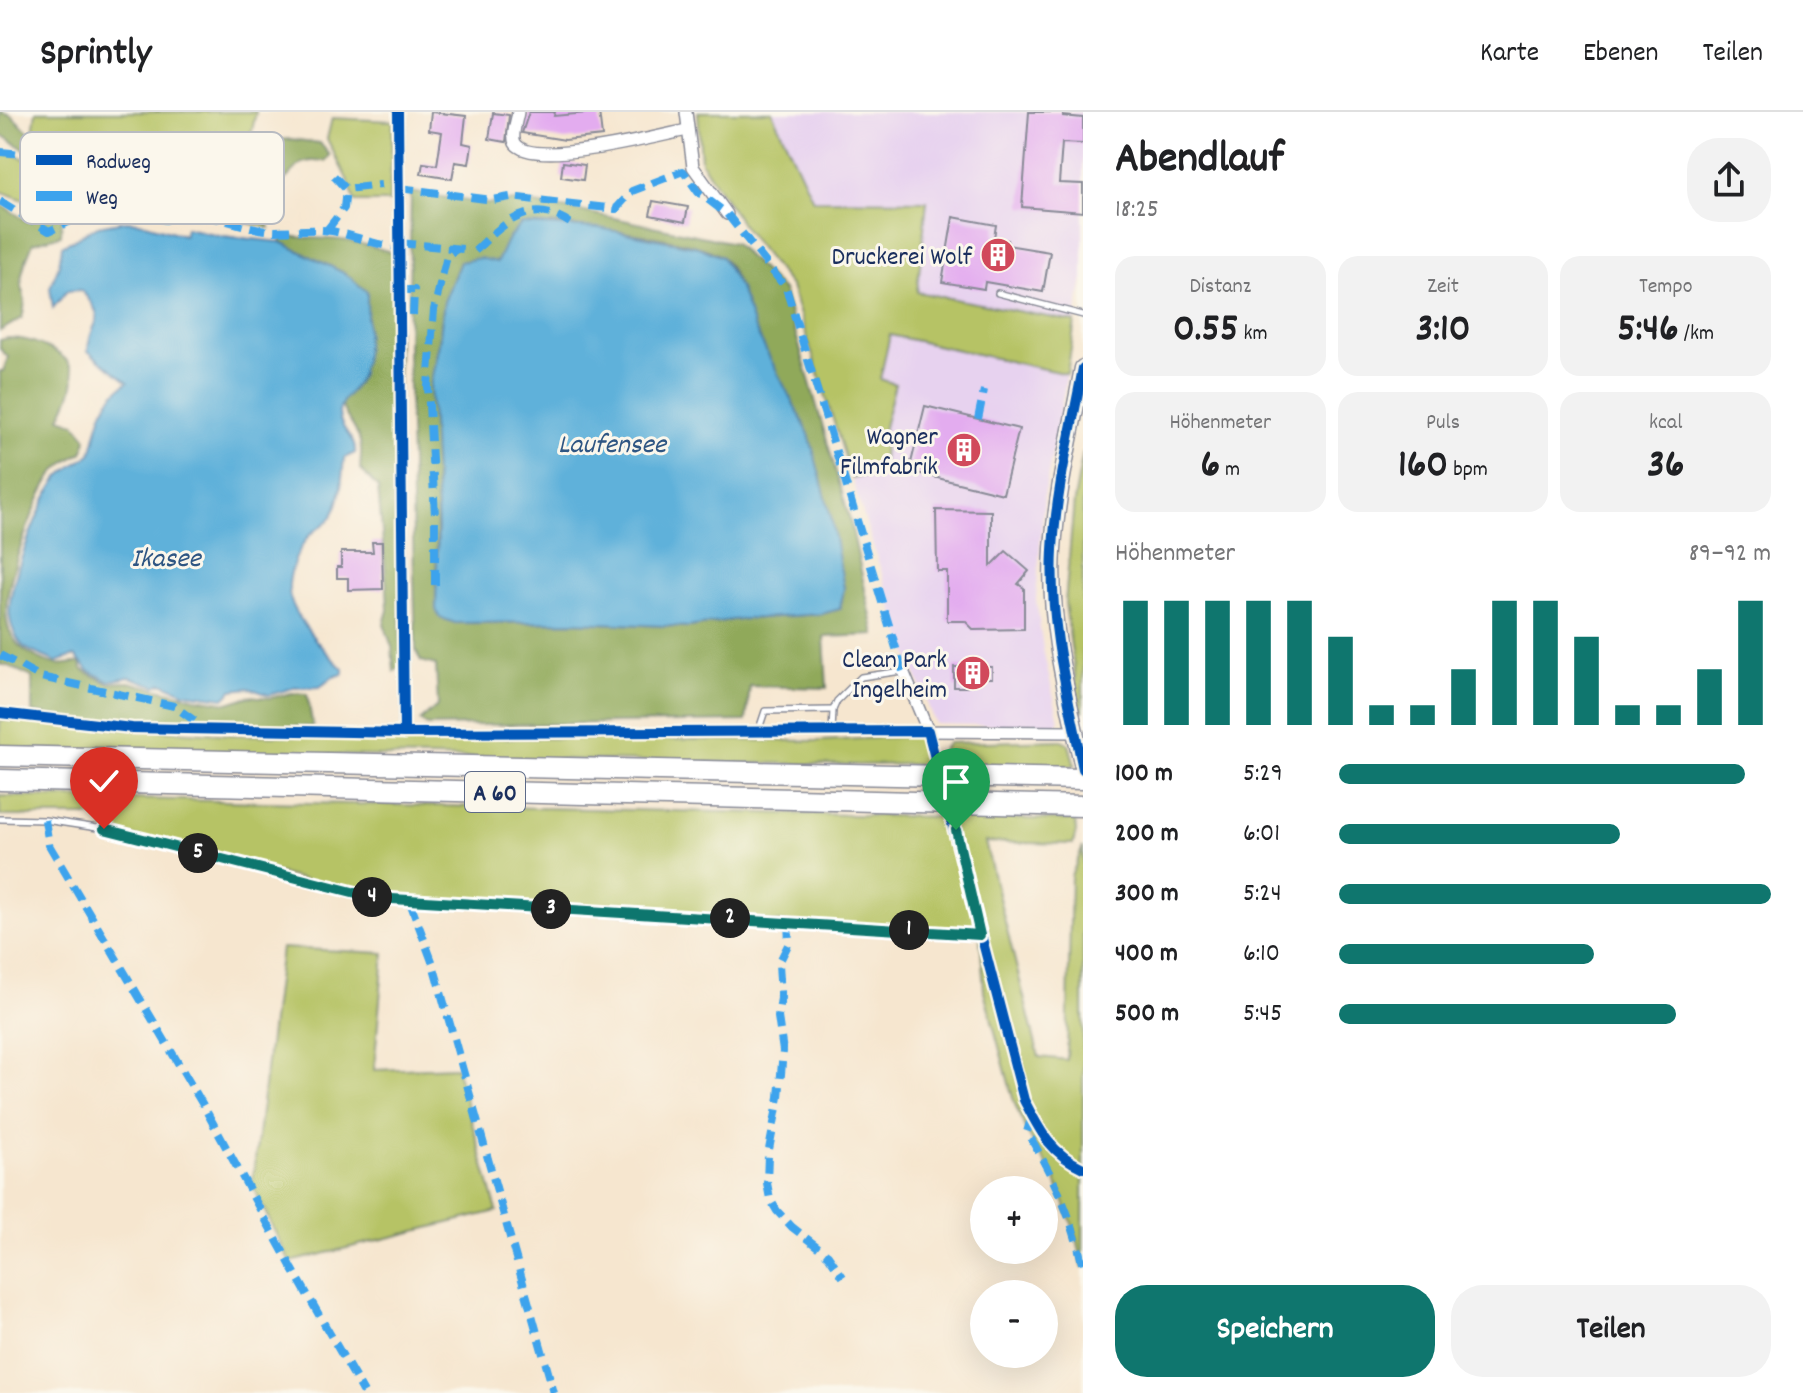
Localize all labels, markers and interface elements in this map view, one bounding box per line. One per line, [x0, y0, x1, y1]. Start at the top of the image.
text: Sprintly [40, 28, 151, 83]
text: Karte [1480, 35, 1539, 75]
text: Ebenen [1583, 35, 1658, 75]
text: Teilen [1702, 35, 1763, 75]
text: Abendlauf [1115, 130, 1284, 193]
legend [20, 132, 284, 224]
button: share [1687, 138, 1771, 222]
text: Radweg [86, 148, 151, 179]
text: Weg [86, 184, 118, 215]
text: 18:25 [1115, 192, 1159, 229]
building icon: Druckerei Wolf [979, 236, 1017, 274]
place label: Druckerei Wolf [832, 240, 973, 277]
text: Distanz [1190, 272, 1251, 303]
text: Zeit [1427, 272, 1459, 303]
text: Tempo [1639, 272, 1692, 303]
text: 0.55 [1173, 303, 1238, 360]
text: 3:10 [1416, 303, 1470, 360]
text: 5:46 [1617, 303, 1679, 360]
text: km [1238, 319, 1268, 350]
text: /km [1679, 319, 1714, 350]
text: Höhenmeter [1169, 408, 1271, 439]
text: Puls [1426, 408, 1460, 439]
text: kcal [1649, 408, 1682, 439]
place label: Wagner Filmfabrik [840, 420, 938, 487]
water label: Laufensee [558, 427, 668, 467]
building icon: Wagner Filmfabrik [945, 431, 983, 469]
text: 6 [1200, 439, 1220, 496]
text: 160 [1398, 439, 1448, 496]
text: 36 [1647, 439, 1684, 496]
text: m [1220, 455, 1240, 486]
text: bpm [1448, 455, 1488, 486]
text: Höhenmeter [1115, 536, 1235, 573]
text: 89–92 m [1689, 536, 1771, 573]
water label: Ikasee [131, 541, 203, 581]
place label: Clean Park Ingelheim [842, 643, 947, 710]
building icon: Clean Park Ingelheim [954, 654, 992, 692]
pin [70, 747, 138, 829]
pin [922, 748, 990, 830]
text: 100 m [1115, 756, 1173, 793]
text: 5:29 [1243, 756, 1283, 793]
icon: check [82, 759, 126, 803]
icon: arrive [934, 760, 978, 804]
road number: A 60 [465, 772, 525, 812]
text: 200 m [1115, 816, 1179, 853]
text: 6:01 [1243, 816, 1280, 853]
pin: 5 [178, 833, 218, 873]
text: 5 [193, 837, 203, 868]
text: 300 m [1115, 876, 1179, 913]
text: 5:24 [1243, 876, 1282, 913]
pin: 4 [352, 877, 392, 917]
text: 4 [367, 881, 377, 912]
pin: 3 [531, 889, 571, 929]
text: 3 [546, 893, 556, 924]
pin: 2 [710, 898, 750, 938]
text: 2 [725, 902, 735, 933]
pin: 1 [889, 910, 929, 950]
text: 1 [907, 914, 911, 945]
text: 400 m [1115, 936, 1178, 973]
text: 6:10 [1243, 936, 1280, 973]
text: 500 m [1115, 996, 1179, 1033]
text: 5:45 [1243, 996, 1282, 1033]
map controls [970, 1176, 1058, 1368]
button: + [970, 1176, 1058, 1264]
button: − [970, 1280, 1058, 1368]
button: Speichern [1115, 1285, 1435, 1377]
button: Teilen [1451, 1285, 1771, 1377]

